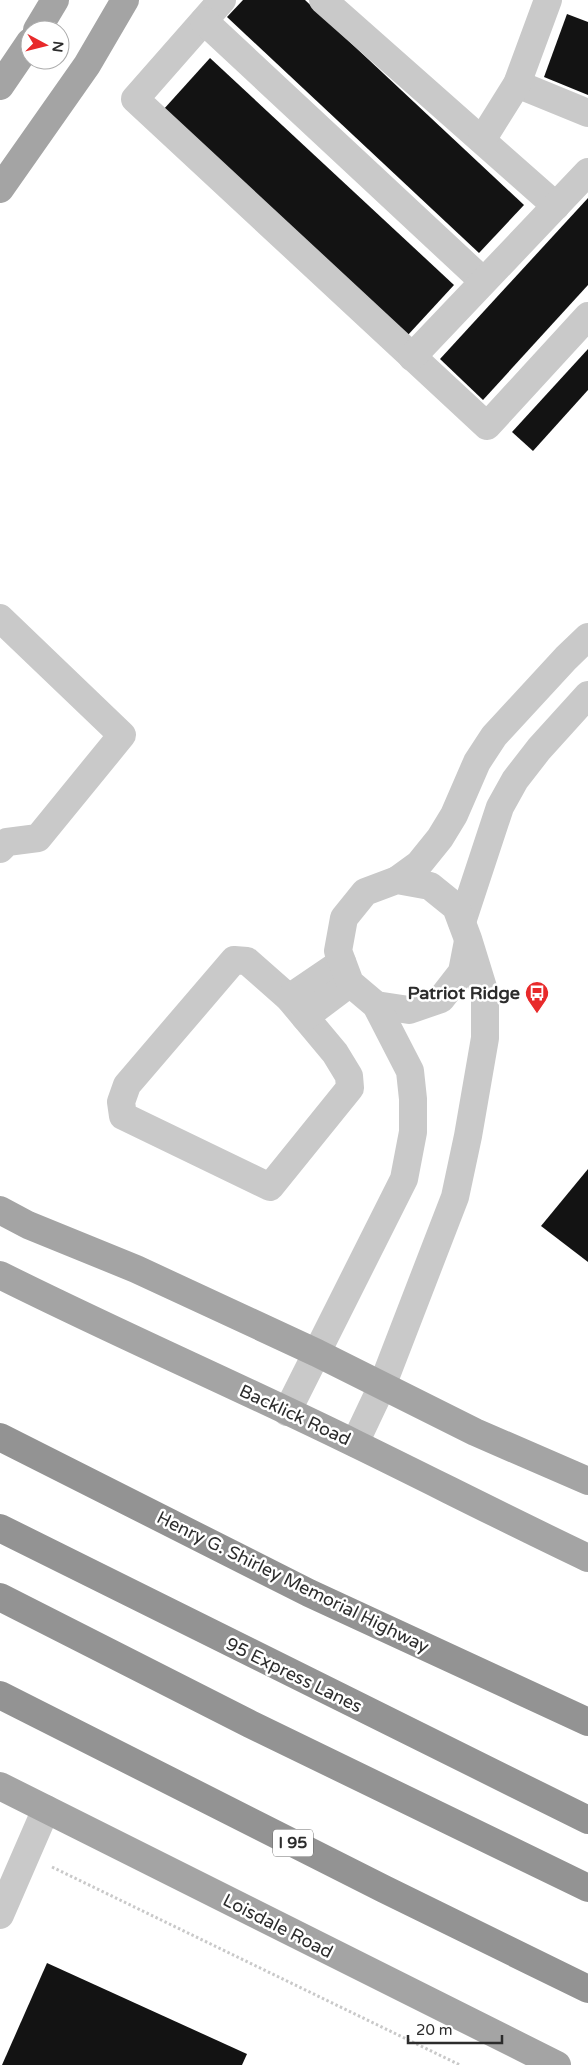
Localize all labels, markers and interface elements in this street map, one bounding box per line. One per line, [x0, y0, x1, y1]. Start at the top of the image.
north arrow [20, 20, 70, 70]
text: N [48, 40, 67, 53]
bus stop icon: Patriot Ridge [524, 980, 550, 1014]
place label: Patriot Ridge [408, 982, 520, 1004]
street label: Backlick Road [236, 1380, 354, 1450]
street label: Henry G. Shirley Memorial Highway [153, 1506, 433, 1658]
street label: 95 Express Lanes [222, 1632, 366, 1718]
road number: I 95 [273, 1830, 313, 1856]
street label: Loisdale Road [219, 1889, 337, 1963]
scale bar [408, 2012, 502, 2044]
text: 20 m [416, 2021, 453, 2039]

